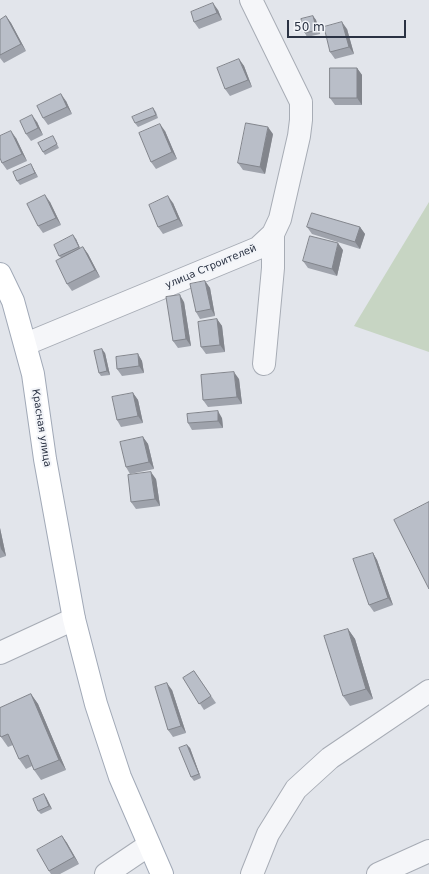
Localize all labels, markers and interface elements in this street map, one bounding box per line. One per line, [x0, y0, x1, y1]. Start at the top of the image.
scale bar [289, 12, 408, 38]
text: 50 m [294, 20, 325, 34]
street label: улица Строителей [164, 242, 258, 292]
street label: Красная улица [29, 388, 53, 468]

